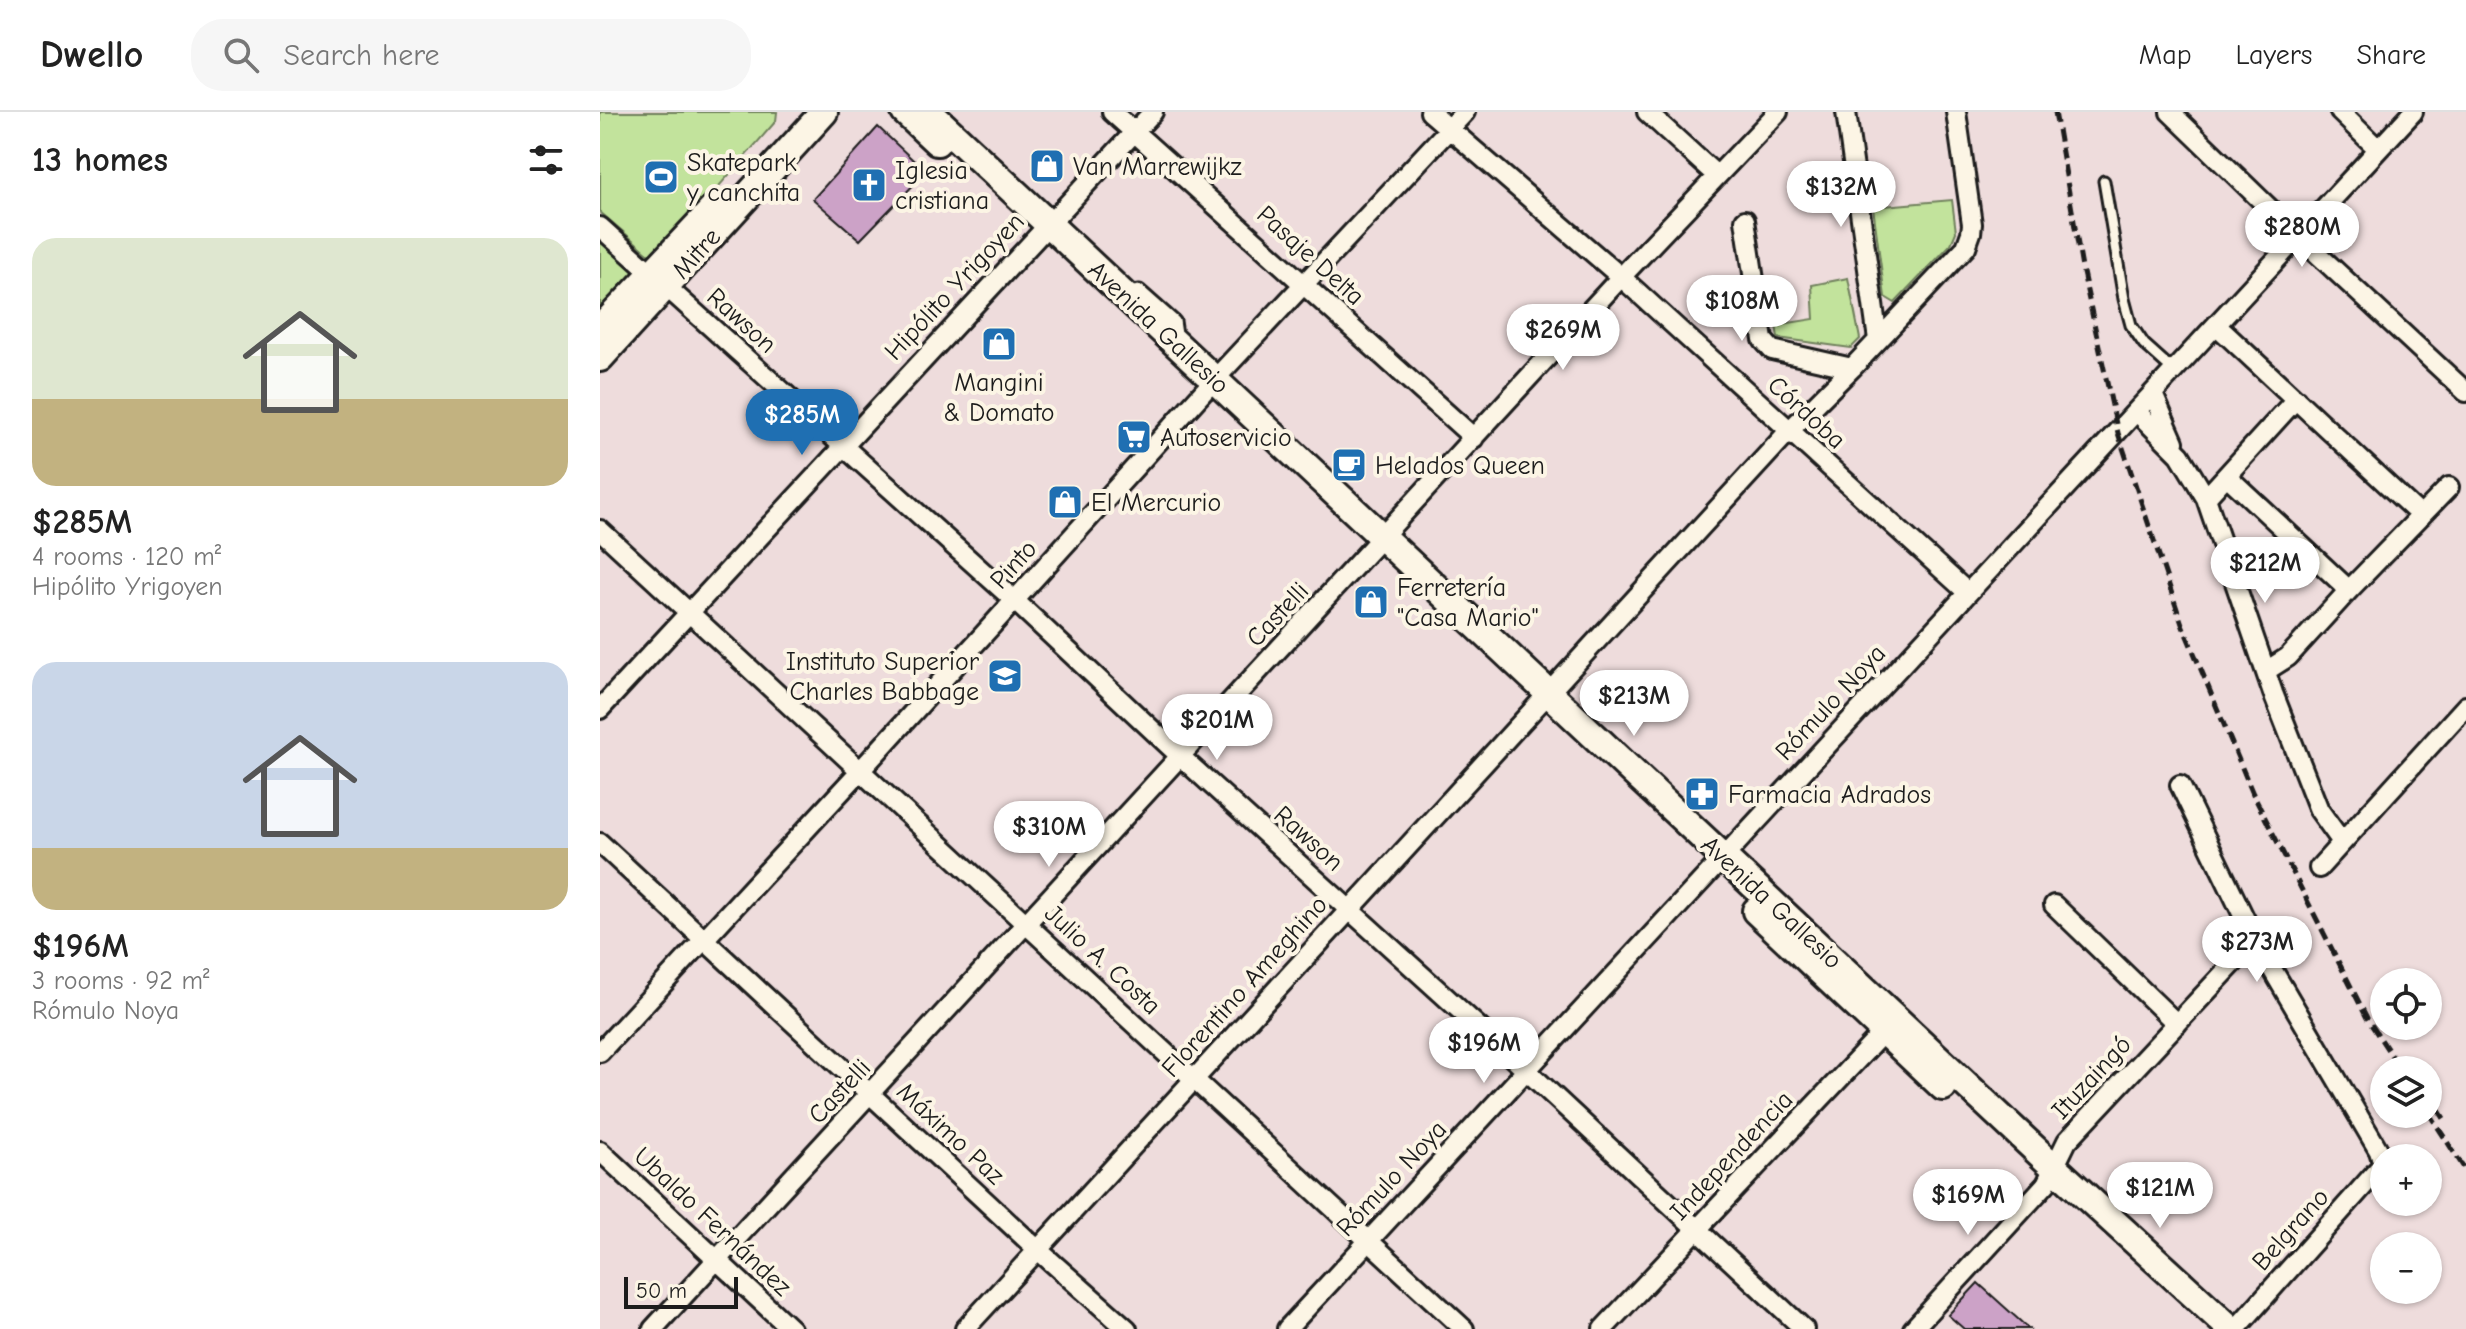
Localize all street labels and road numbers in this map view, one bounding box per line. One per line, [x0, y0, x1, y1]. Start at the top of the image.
street label: Pasaje Delta [1250, 200, 1370, 312]
street label: Hipólito Yrigoyen [879, 207, 1031, 367]
street label: Mitre [666, 222, 727, 285]
street label: Avenida Gallesio [1082, 255, 1235, 401]
street label: Rawson [700, 282, 782, 360]
street label: Córdoba [1761, 370, 1851, 455]
street label: Pinto [984, 534, 1043, 595]
street label: Castelli [1240, 576, 1315, 653]
street label: Rómulo Noya [1770, 639, 1892, 767]
street label: Rawson [1267, 800, 1349, 878]
street label: Avenida Gallesio [1695, 830, 1848, 976]
street label: Florentino Ameghino [1156, 890, 1334, 1083]
street label: Julio A. Costa [1038, 898, 1166, 1021]
street label: Ituzaingó [2046, 1030, 2138, 1126]
street label: Castelli [802, 1053, 877, 1130]
street label: Máximo Paz [891, 1077, 1010, 1191]
street label: Independencia [1664, 1085, 1799, 1226]
street label: Rómulo Noya [1331, 1115, 1453, 1243]
street label: Ubaldo Fernández [627, 1141, 797, 1302]
street label: Belgrano [2246, 1182, 2335, 1277]

